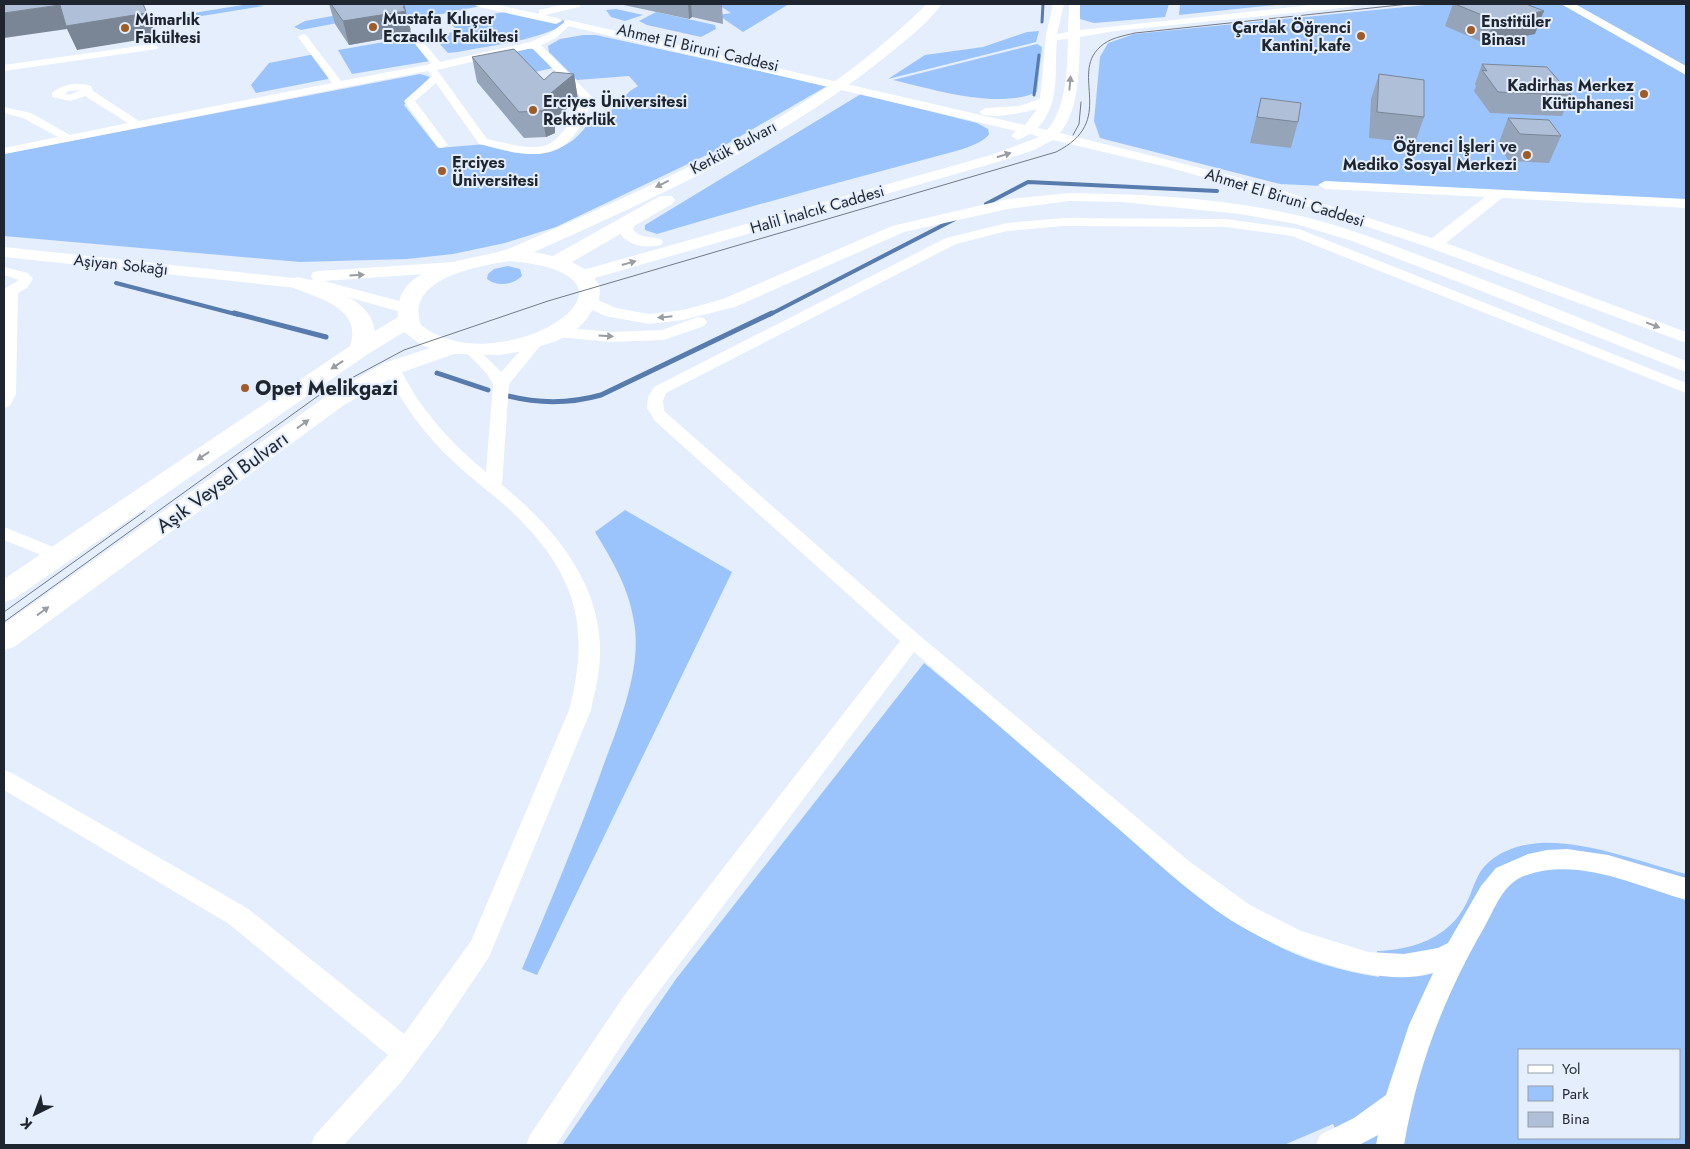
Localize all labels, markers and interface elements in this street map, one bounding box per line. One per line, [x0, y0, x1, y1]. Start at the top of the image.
place label: Mustafa Kılıçer Eczacılık Fakültesi [383, 7, 518, 48]
place label: Mimarlık Fakültesi [135, 8, 201, 49]
place label: Enstitüler Binası [1481, 10, 1551, 51]
place label: Çardak Öğrenci Kantini,kafe [1232, 16, 1351, 57]
street label: Ahmet El Biruni Caddesi [615, 18, 781, 77]
marker: Mustafa Kılıçer Eczacılık Fakültesi [367, 21, 379, 33]
marker: Mimarlık Fakültesi [119, 22, 131, 34]
marker: Enstitüler Binası [1465, 24, 1477, 36]
marker: Çardak Öğrenci Kantini,kafe [1355, 30, 1367, 42]
one-way arrow [1066, 74, 1074, 90]
place label: Kadirhas Merkez Kütüphanesi [1507, 74, 1635, 115]
marker: Kadirhas Merkez Kütüphanesi [1638, 88, 1650, 100]
place label: Erciyes Üniversitesi Rektörlük [543, 90, 687, 131]
marker: Erciyes Üniversitesi Rektörlük [527, 104, 539, 116]
street label: Kerkük Bulvarı [686, 115, 781, 180]
place label: Öğrenci İşleri ve Mediko Sosyal Merkezi [1343, 135, 1517, 176]
marker: Öğrenci İşleri ve Mediko Sosyal Merkezi [1521, 149, 1533, 161]
place label: Erciyes Üniversitesi [452, 151, 538, 192]
one-way arrow [997, 151, 1012, 159]
street label: Ahmet El Biruni Caddesi [1202, 162, 1367, 233]
marker: Erciyes Üniversitesi [436, 165, 448, 177]
street label: Halil İnalcık Caddesi [747, 179, 887, 240]
one-way arrow [655, 180, 669, 188]
street label: Aşiyan Sokağı [73, 248, 169, 281]
one-way arrow [621, 258, 636, 266]
one-way arrow [349, 270, 365, 278]
one-way arrow [656, 313, 672, 321]
one-way arrow [1645, 322, 1660, 329]
one-way arrow [598, 333, 614, 341]
one-way arrow [330, 360, 344, 370]
place label: Opet Melikgazi [255, 374, 398, 403]
marker: Opet Melikgazi [239, 382, 251, 394]
one-way arrow [296, 419, 310, 429]
street label: Aşık Veysel Bulvarı [150, 424, 294, 540]
one-way arrow [196, 451, 209, 461]
one-way arrow [36, 606, 50, 616]
legend [1518, 1049, 1680, 1139]
text: Yol [1562, 1058, 1581, 1080]
text: Park [1562, 1083, 1589, 1105]
north arrow [10, 1089, 60, 1139]
text: Bina [1562, 1108, 1589, 1130]
text: K [16, 1113, 37, 1134]

